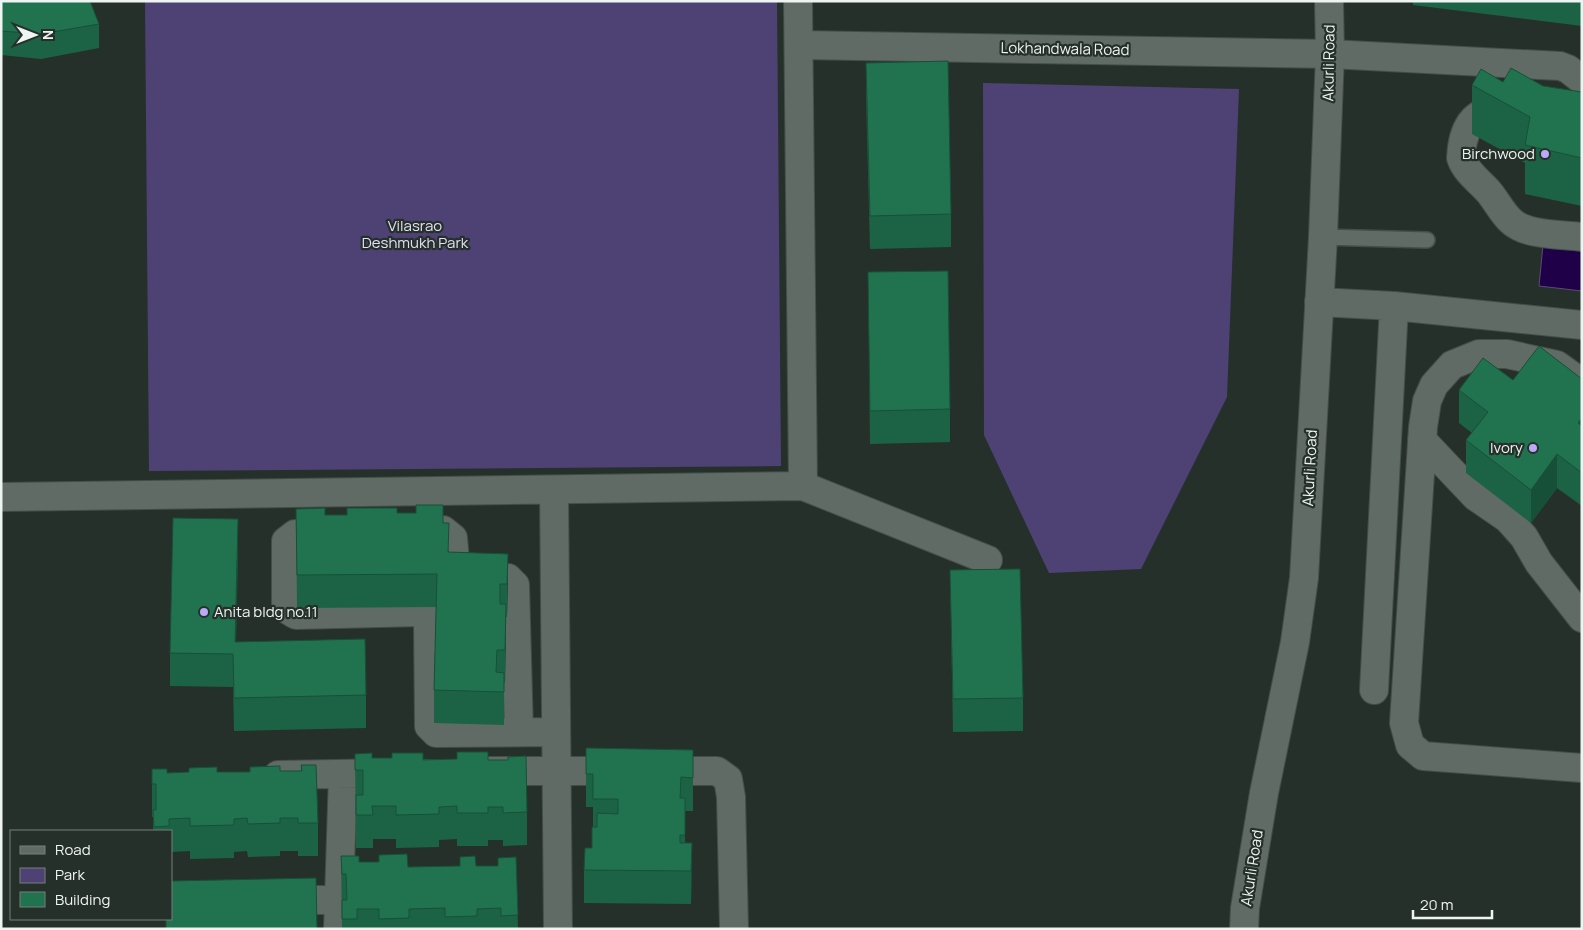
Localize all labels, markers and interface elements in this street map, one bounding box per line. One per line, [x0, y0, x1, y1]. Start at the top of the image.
north arrow [10, 10, 60, 60]
street label: Akurli Road [1317, 24, 1340, 102]
text: N [39, 30, 58, 40]
street label: Lokhandwala Road [1000, 37, 1130, 60]
place label: Birchwood [1462, 143, 1535, 164]
marker: Birchwood [1539, 148, 1551, 160]
park label: Vilasrao Deshmukh Park [362, 215, 469, 253]
street label: Akurli Road [1297, 429, 1322, 507]
place label: Ivory [1490, 437, 1523, 458]
marker: Ivory [1527, 442, 1539, 454]
place label: Anita bldg no.11 [214, 601, 318, 622]
marker: Anita bldg no.11 [198, 606, 210, 618]
street label: Akurli Road [1235, 828, 1268, 908]
legend [10, 830, 172, 920]
text: Road [55, 839, 91, 860]
text: Park [55, 864, 85, 885]
scale bar [1413, 888, 1492, 920]
text: Building [55, 889, 110, 910]
text: 20 m [1420, 894, 1453, 915]

